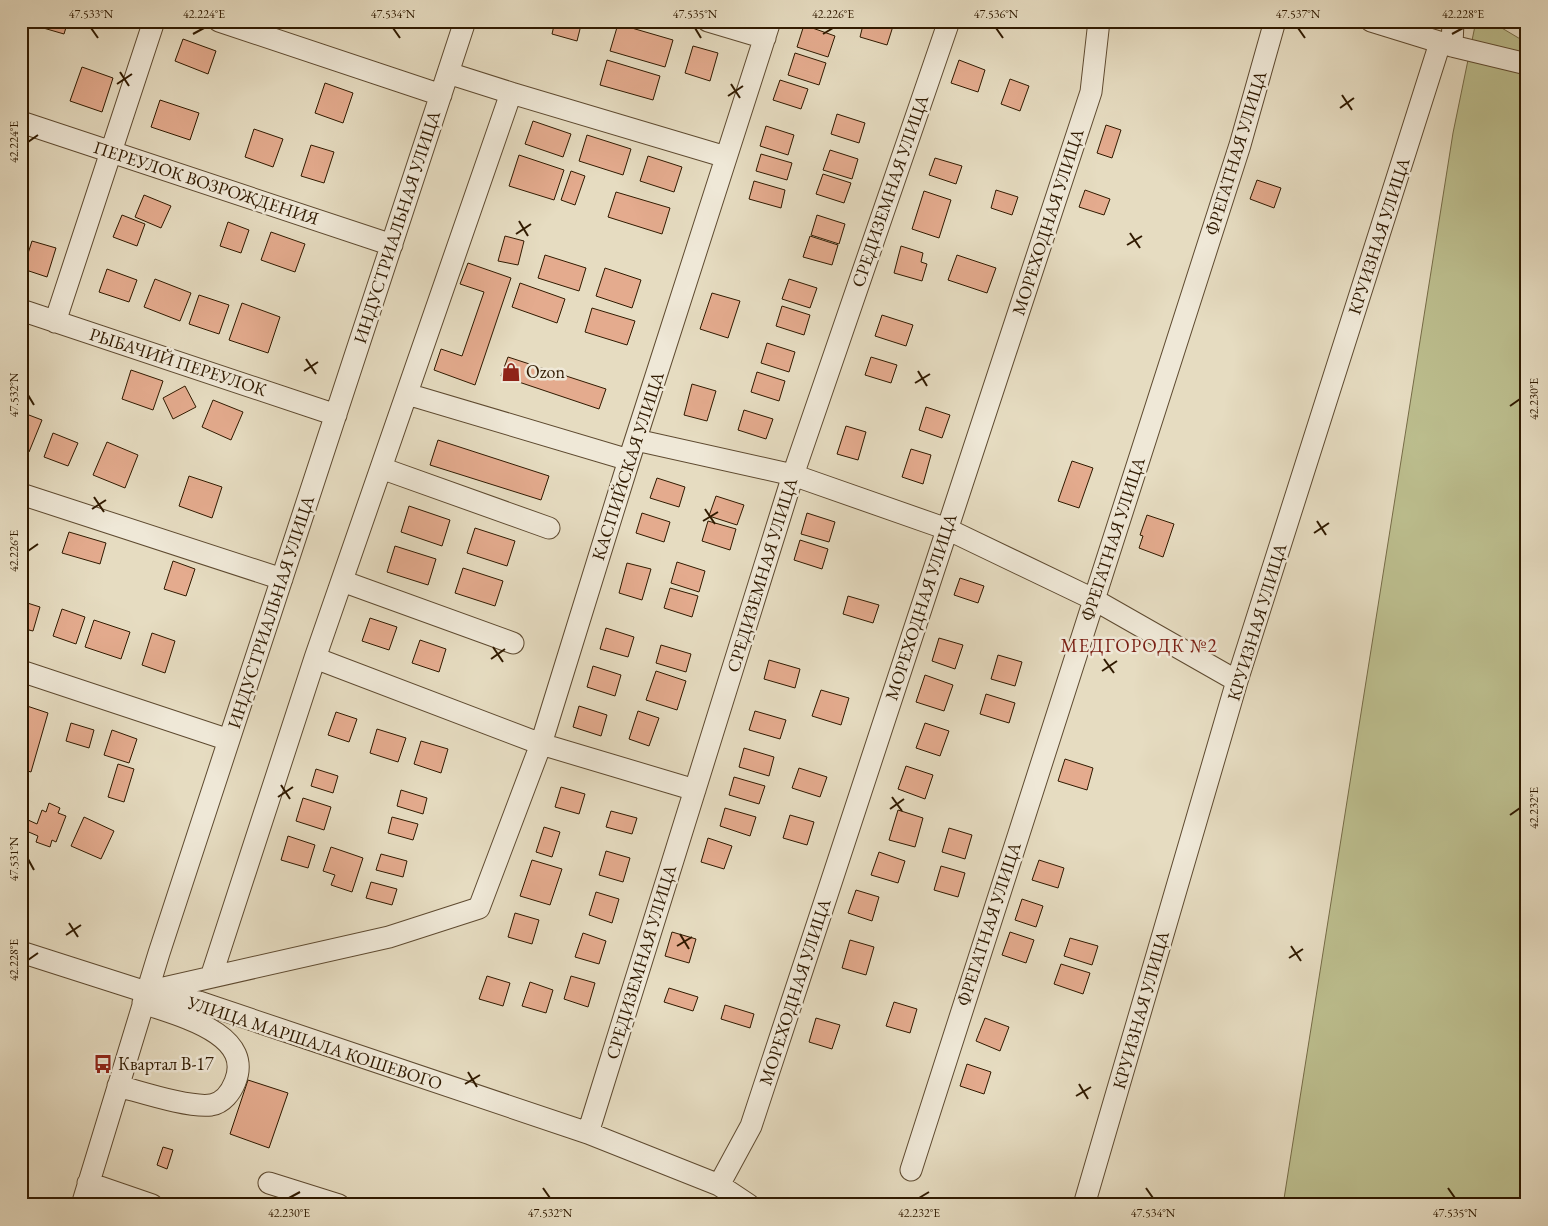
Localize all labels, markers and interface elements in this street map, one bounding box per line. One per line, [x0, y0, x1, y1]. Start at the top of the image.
text: 47.533°N [69, 6, 114, 22]
text: 42.224°E [183, 6, 225, 22]
text: 47.534°N [371, 6, 416, 22]
text: 47.535°N [673, 6, 718, 22]
text: 42.226°E [812, 6, 854, 22]
text: 47.536°N [974, 6, 1019, 22]
text: 47.537°N [1276, 6, 1321, 22]
text: 42.228°E [1442, 6, 1484, 22]
street label: ФРЕГАТНАЯ УЛИЦА [1200, 67, 1272, 238]
street label: СРЕДИЗЕМНАЯ УЛИЦА [846, 91, 933, 290]
street label: ИНДУСТРИАЛЬНАЯ УЛИЦА [348, 107, 445, 346]
text: 42.224°E [6, 121, 22, 163]
street label: МОРЕХОДНАЯ УЛИЦА [1006, 125, 1089, 318]
street label: ПЕРЕУЛОК ВОЗРОЖДЕНИЯ [91, 135, 322, 230]
street label: КРУИЗНАЯ УЛИЦА [1342, 154, 1415, 317]
street label: РЫБАЧИЙ ПЕРЕУЛОК [87, 322, 270, 401]
place label: Ozon [526, 360, 565, 383]
shop icon: Ozon [500, 361, 522, 383]
street label: КАСПИЙСКАЯ УЛИЦА [586, 368, 669, 563]
text: 47.532°N [6, 372, 22, 417]
text: 42.230°E [1526, 378, 1542, 420]
street label: ФРЕГАТНАЯ УЛИЦА [1075, 453, 1150, 624]
street label: СРЕДИЗЕМНАЯ УЛИЦА [721, 474, 802, 675]
street label: ИНДУСТРИАЛЬНАЯ УЛИЦА [222, 492, 319, 731]
street label: МОРЕХОДНАЯ УЛИЦА [879, 510, 962, 703]
text: 42.226°E [6, 530, 22, 572]
street label: КРУИЗНАЯ УЛИЦА [1222, 540, 1292, 703]
district label: МЕДГОРОДК №2 [1060, 633, 1218, 658]
text: 42.232°E [1526, 787, 1542, 829]
text: 47.531°N [6, 836, 22, 881]
street label: ФРЕГАТНАЯ УЛИЦА [951, 838, 1026, 1009]
street label: СРЕДИЗЕМНАЯ УЛИЦА [600, 861, 681, 1062]
street label: МОРЕХОДНАЯ УЛИЦА [753, 895, 836, 1088]
street label: КРУИЗНАЯ УЛИЦА [1107, 928, 1174, 1092]
text: 42.228°E [6, 939, 22, 981]
street label: УЛИЦА МАРШАЛА КОШЕВОГО [184, 990, 445, 1095]
place label: Квартал В-17 [118, 1052, 214, 1075]
bus stop icon: Квартал В-17 [92, 1053, 114, 1075]
text: 42.230°E [268, 1205, 310, 1221]
text: 47.532°N [528, 1205, 573, 1221]
text: 42.232°E [898, 1205, 940, 1221]
text: 47.534°N [1131, 1205, 1176, 1221]
text: 47.535°N [1433, 1205, 1478, 1221]

